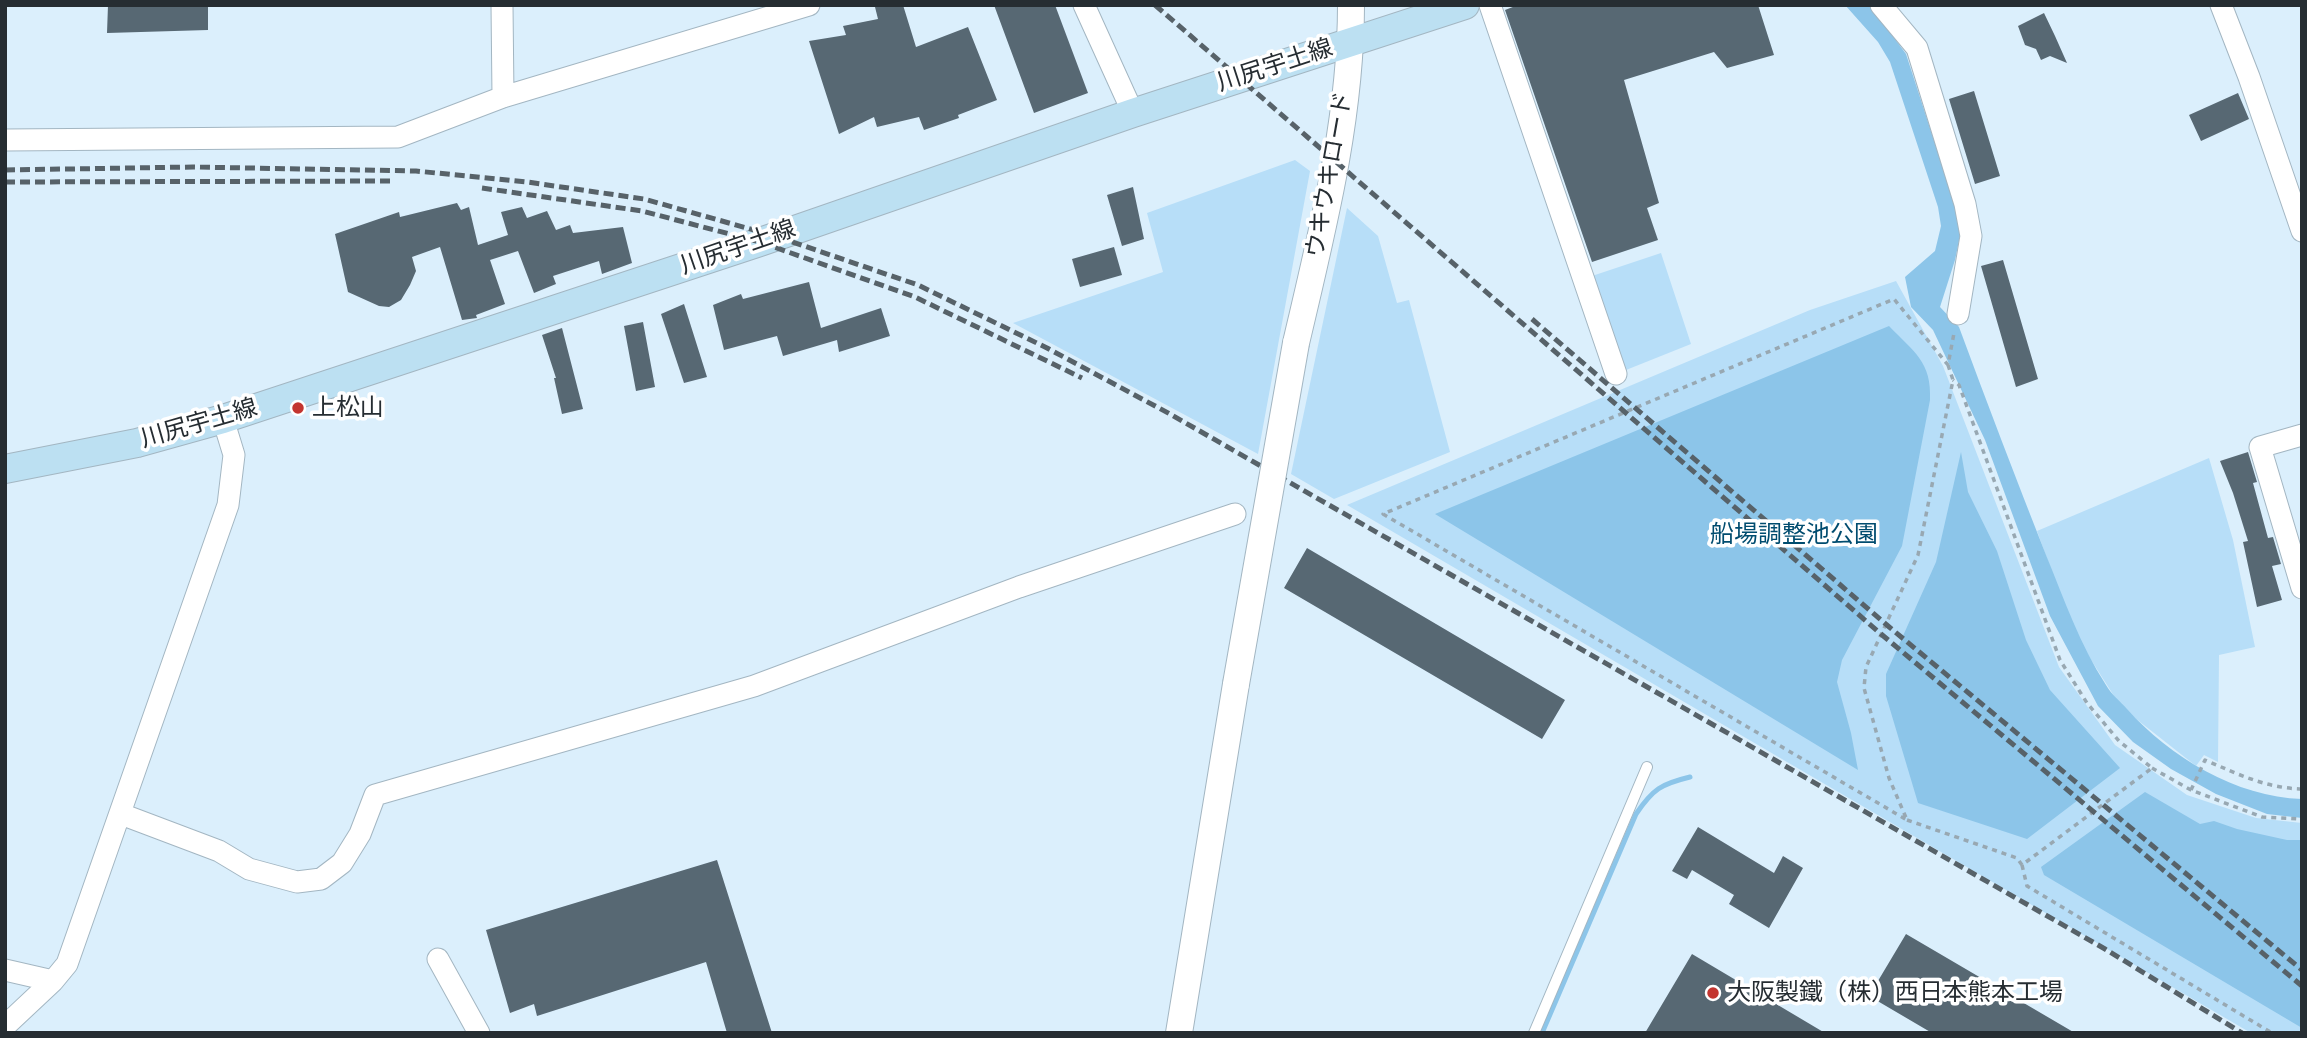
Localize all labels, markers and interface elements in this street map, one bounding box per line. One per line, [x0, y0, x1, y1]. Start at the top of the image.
street label: 川尻宇土線 [1213, 34, 1337, 98]
street label: ウキウキロード [1301, 90, 1359, 260]
street label: 川尻宇土線 [677, 215, 799, 281]
street label: 川尻宇土線 [137, 394, 261, 454]
place label: 上松山 [312, 394, 384, 422]
marker: 上松山 [290, 400, 306, 416]
park label: 船場調整池公園 [1710, 521, 1878, 549]
place label: 大阪製鐵（株）西日本熊本工場 [1727, 979, 2063, 1007]
marker: 大阪製鐵（株）西日本熊本工場 [1705, 985, 1721, 1001]

